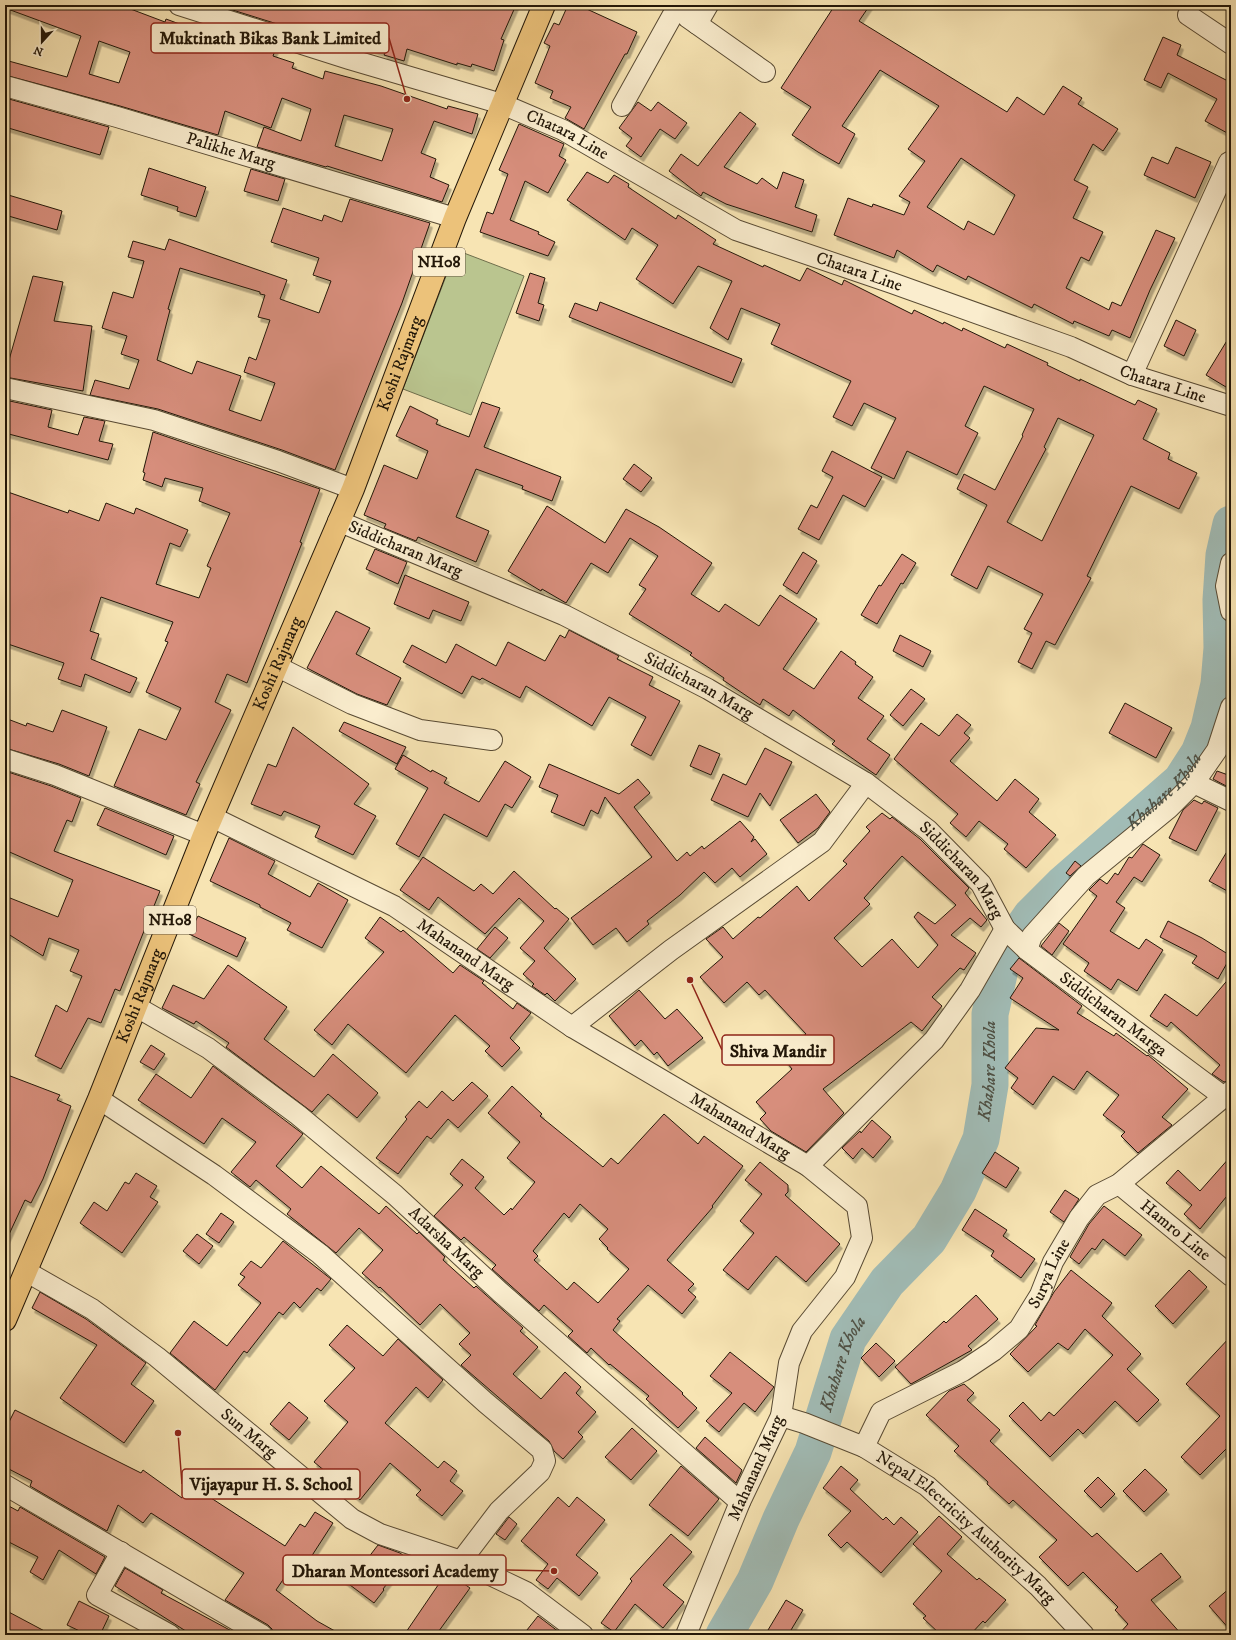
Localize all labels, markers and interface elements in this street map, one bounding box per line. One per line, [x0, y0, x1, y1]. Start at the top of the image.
north arrow [22, 22, 62, 62]
callout: Muktinath Bikas Bank Limited [151, 23, 389, 53]
text: Muktinath Bikas Bank Limited [159, 28, 382, 50]
text: N [32, 42, 45, 59]
street label: Chatara Line [523, 105, 612, 165]
street label: Palikhe Marg [184, 127, 279, 175]
street label: Chatara Line [813, 247, 905, 297]
road number: NH08 [413, 248, 465, 276]
street label: Koshi Rajmarg [372, 312, 428, 414]
street label: Chatara Line [1116, 360, 1209, 409]
street label: Siddicharan Marg [345, 516, 466, 583]
street label: Koshi Rajmarg [248, 613, 308, 714]
street label: Siddicharan Marg [640, 647, 758, 725]
water label: Khahare Khola [1121, 749, 1207, 836]
street label: Siddicharan Marg [915, 816, 1009, 923]
road number: NH08 [144, 906, 196, 934]
street label: Mahanand Marg [412, 914, 519, 996]
street label: Koshi Rajmarg [111, 945, 169, 1047]
street label: Siddicharan Marga [1055, 967, 1172, 1062]
water label: Khahare Khola [973, 1020, 1001, 1123]
callout: Shiva Mandir [722, 1035, 834, 1065]
text: Shiva Mandir [730, 1041, 827, 1063]
street label: Mahanand Marg [686, 1088, 795, 1165]
street label: Hamro Line [1136, 1195, 1215, 1266]
street label: Adarsha Marg [404, 1202, 489, 1283]
street label: Surya Line [1023, 1235, 1075, 1313]
water label: Khahare Khola [815, 1312, 871, 1415]
street label: Sun Marg [216, 1403, 282, 1464]
street label: Mahanand Marg [723, 1411, 789, 1524]
street label: Nepal Electricity Authority Marg [872, 1446, 1061, 1609]
callout: Vijayapur H. S. School [182, 1469, 360, 1499]
text: Vijayapur H. S. School [189, 1474, 353, 1496]
callout: Dharan Montessori Academy [283, 1555, 506, 1585]
text: Dharan Montessori Academy [292, 1561, 499, 1583]

